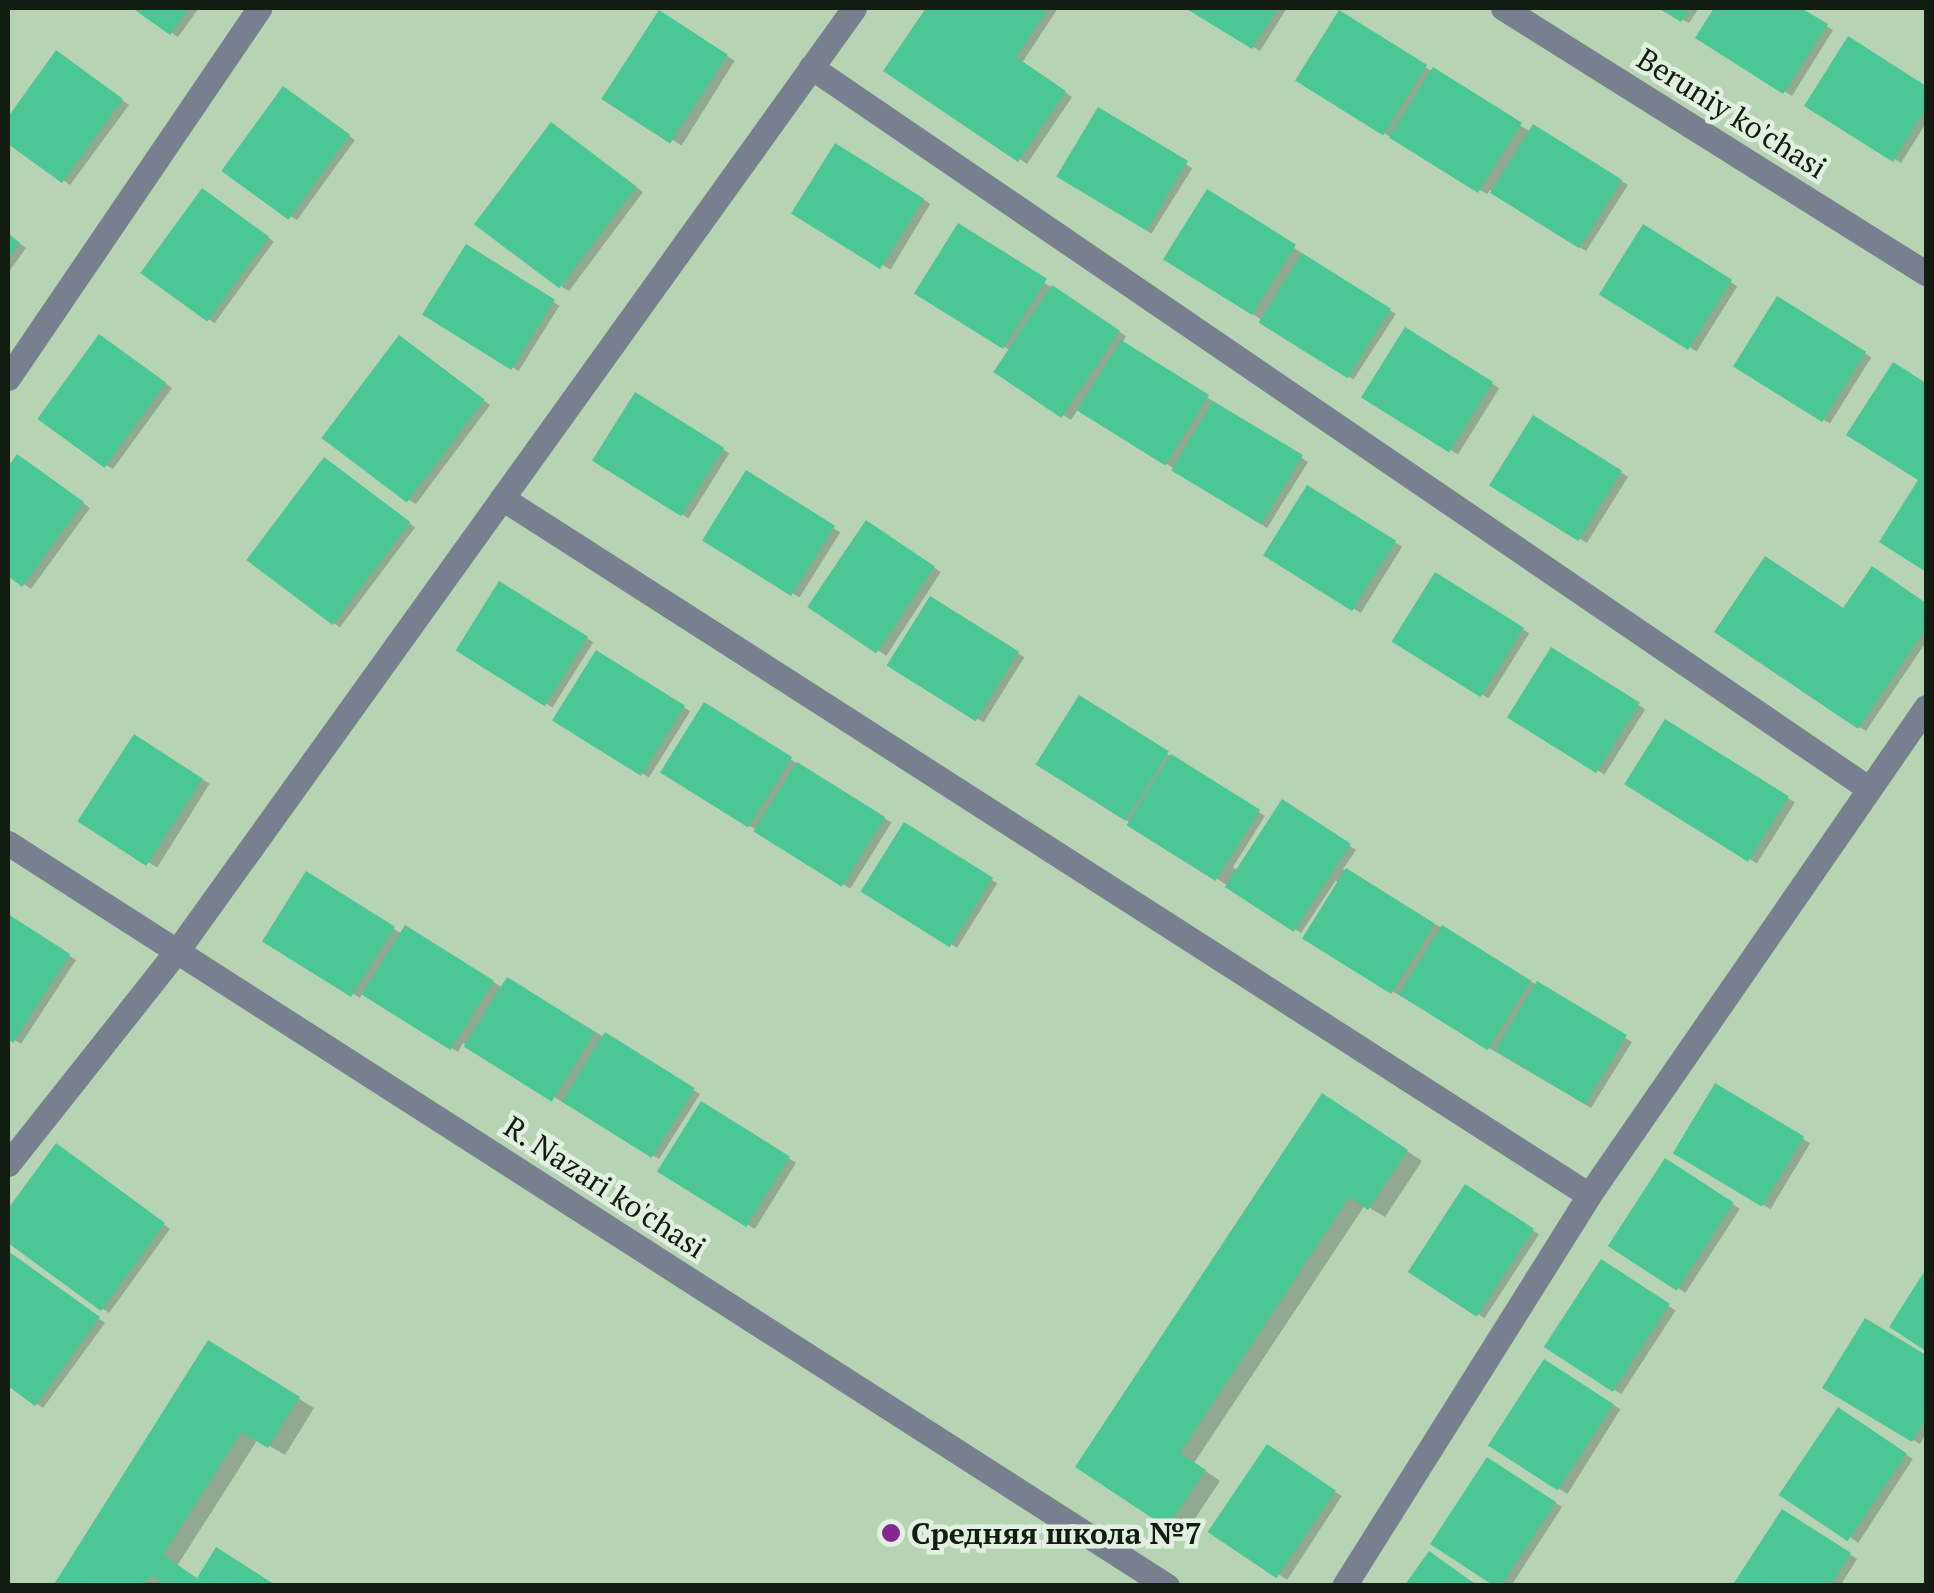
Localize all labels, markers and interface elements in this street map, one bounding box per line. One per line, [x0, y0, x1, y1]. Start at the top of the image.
street label: Beruniy ko'chasi [1631, 40, 1833, 186]
street label: R. Nazari ko'chasi [497, 1108, 713, 1266]
place label: Средняя школа №7 [911, 1515, 1202, 1551]
marker: Средняя школа №7 [880, 1522, 902, 1544]

